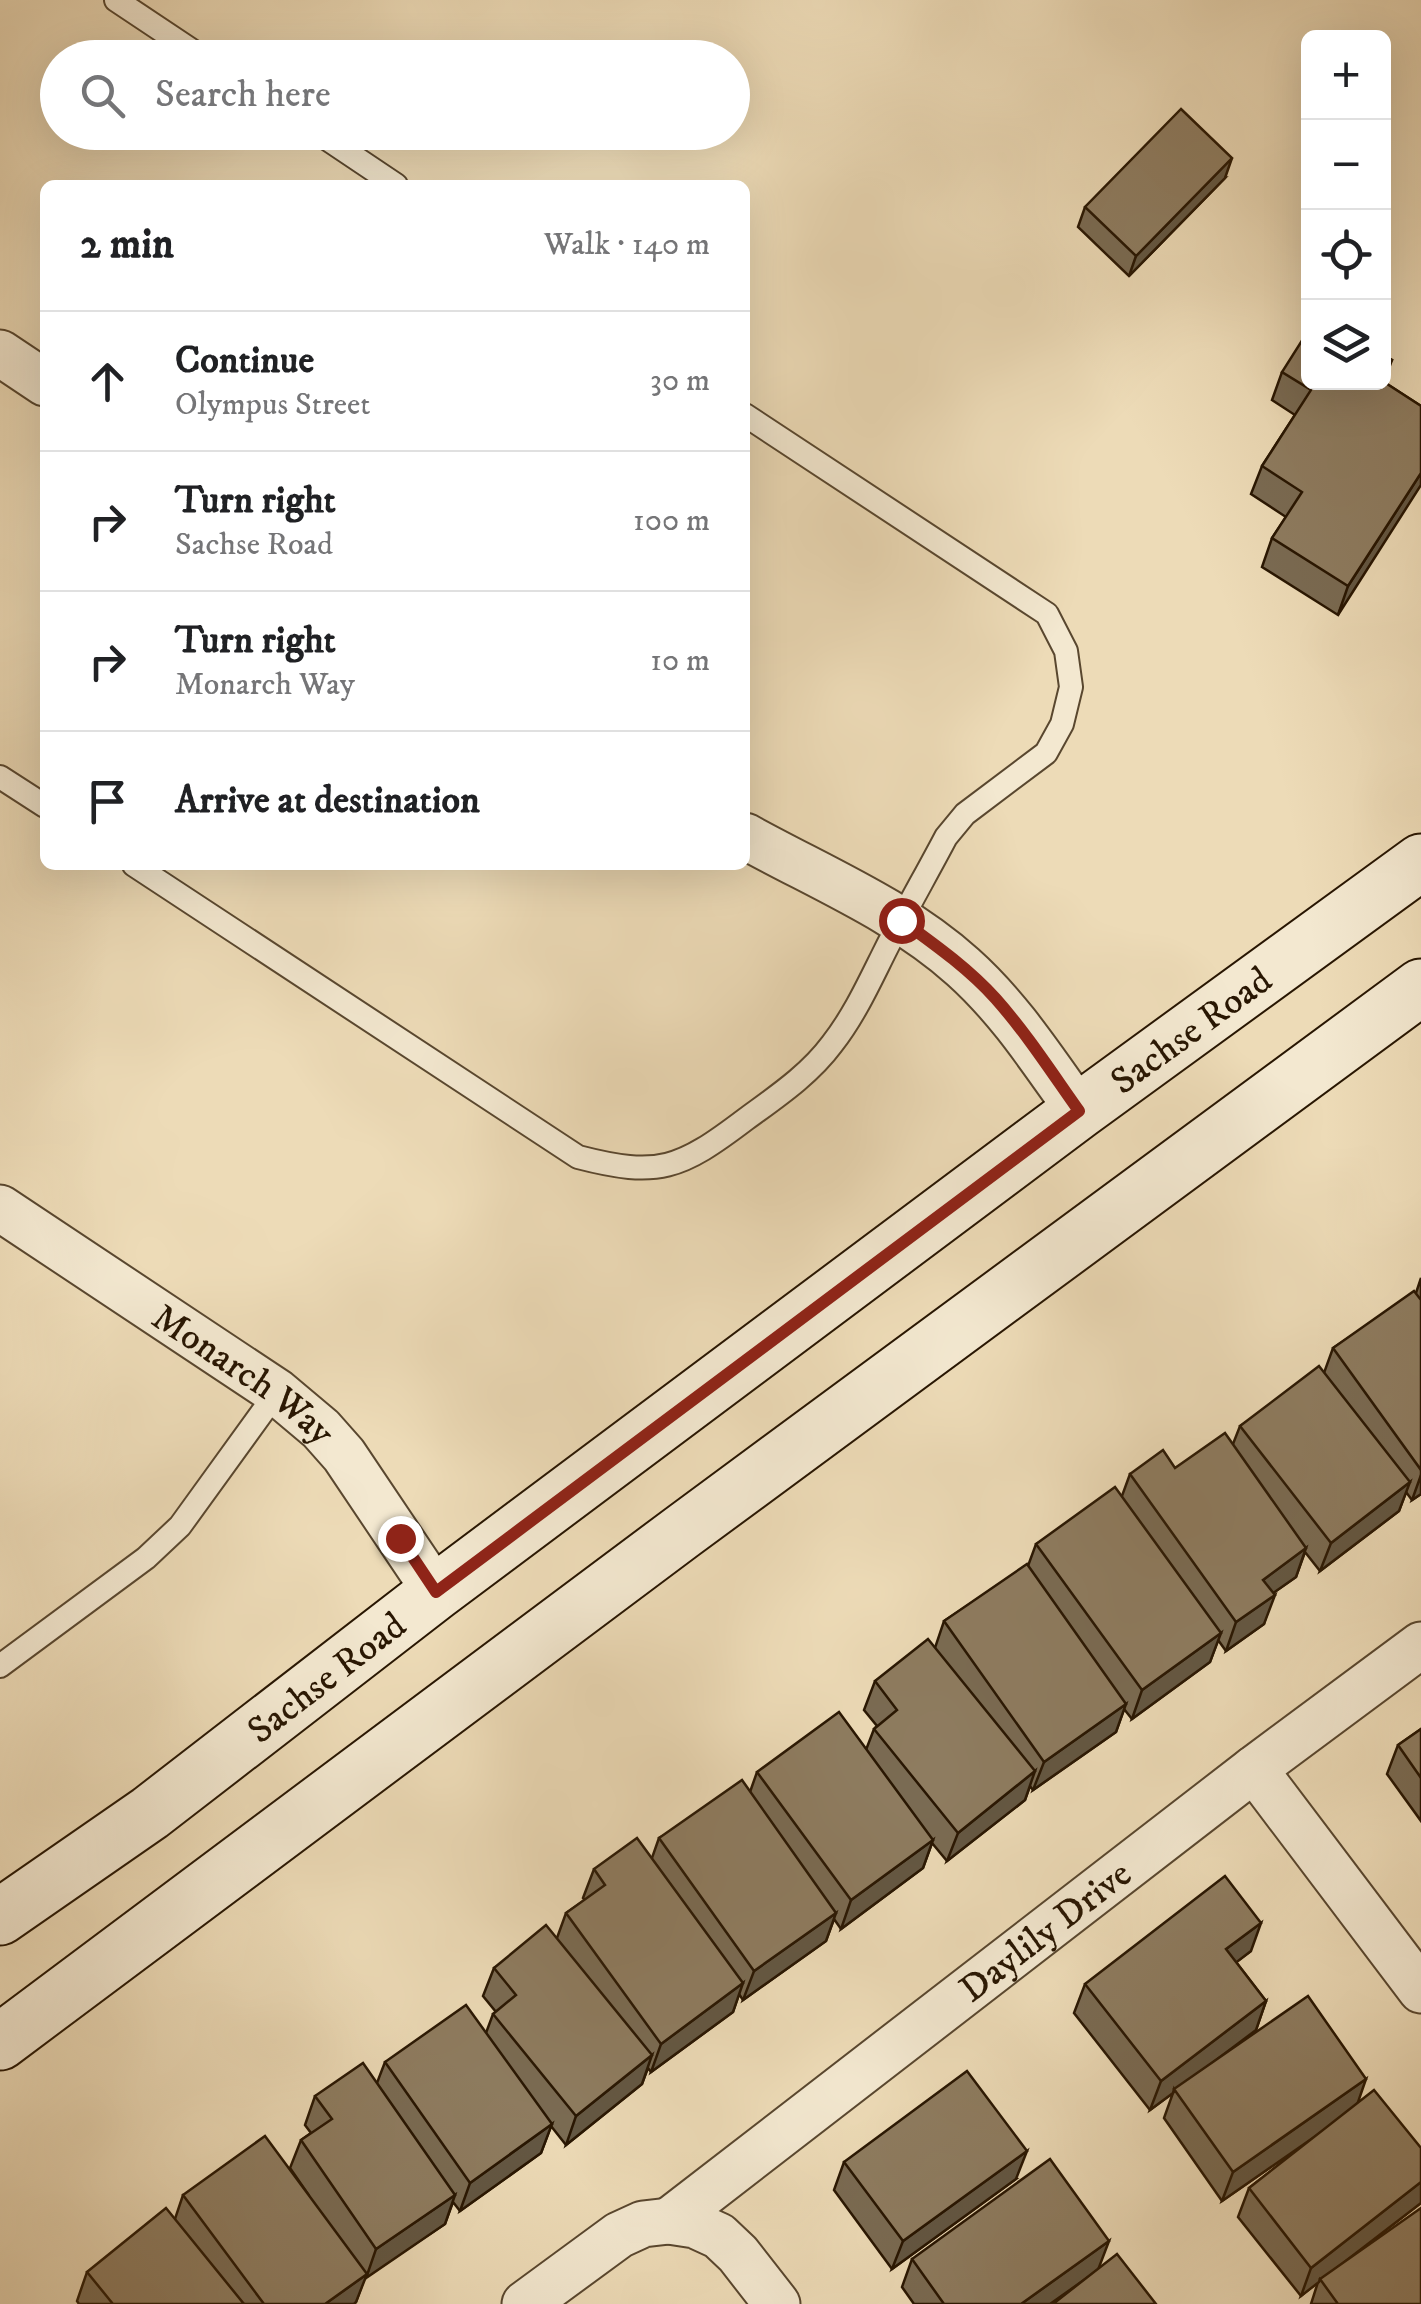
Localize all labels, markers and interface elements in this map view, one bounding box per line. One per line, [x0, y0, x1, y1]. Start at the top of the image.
map controls [1301, 30, 1391, 390]
button: + [1301, 30, 1391, 120]
search box [40, 40, 750, 150]
icon: search [75, 68, 130, 123]
text: Search here [155, 71, 331, 119]
button: − [1301, 120, 1391, 210]
button: locate [1301, 210, 1391, 300]
text: 2 min [80, 219, 174, 271]
text: Walk · 140 m [544, 225, 710, 265]
button: layers [1301, 300, 1391, 390]
text: Continue [175, 337, 314, 385]
icon: ahead [80, 354, 135, 409]
text: 30 m [650, 361, 710, 401]
text: Olympus Street [175, 385, 371, 425]
text: Turn right [175, 477, 336, 525]
icon: right [80, 494, 135, 549]
text: 100 m [633, 501, 710, 541]
text: Sachse Road [175, 525, 333, 565]
text: Turn right [175, 617, 336, 665]
icon: right [80, 634, 135, 689]
text: 10 m [650, 641, 710, 681]
text: Monarch Way [175, 665, 355, 705]
icon: arrive [80, 774, 135, 829]
text: Arrive at destination [175, 777, 480, 825]
route start [879, 898, 925, 944]
street label: Sachse Road [1102, 957, 1282, 1106]
street label: Monarch Way [142, 1294, 346, 1456]
route end [378, 1516, 424, 1562]
street label: Sachse Road [238, 1602, 416, 1755]
street label: Daylily Drive [950, 1851, 1142, 2014]

